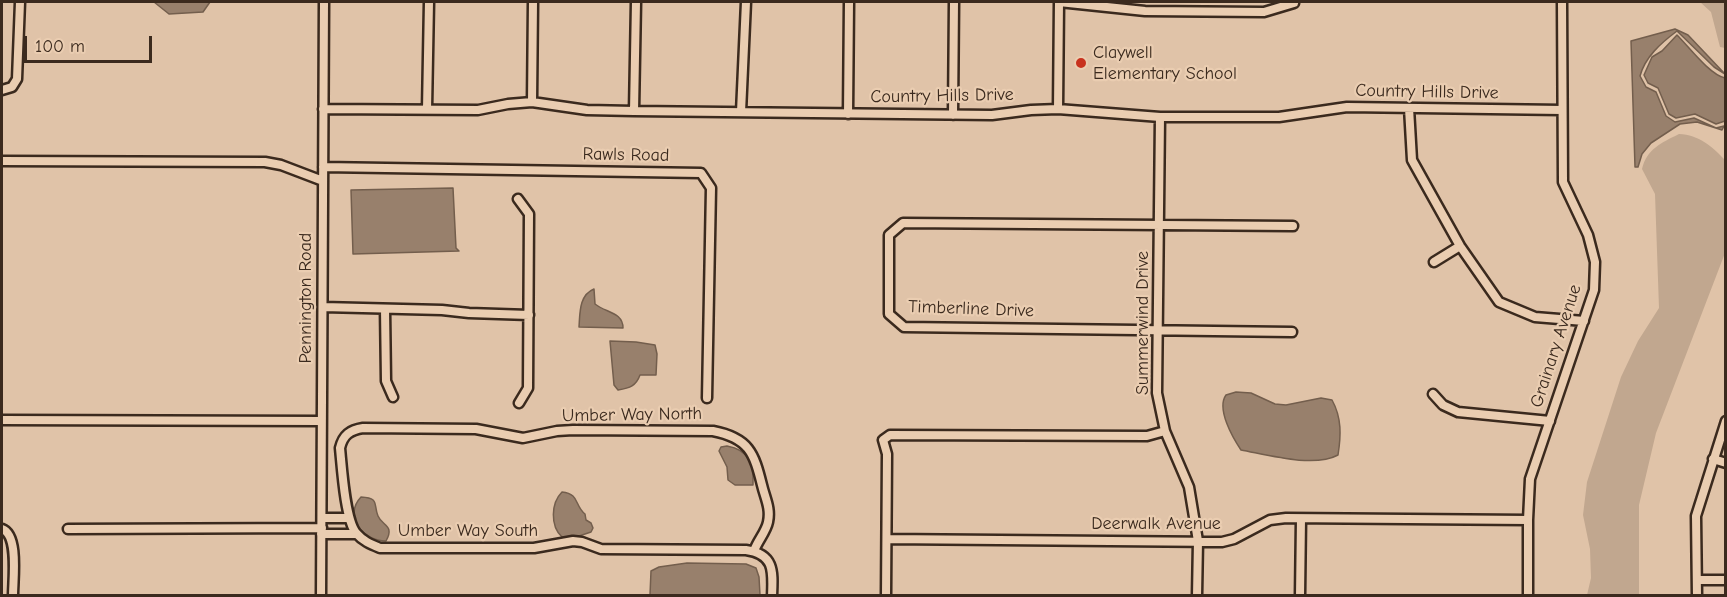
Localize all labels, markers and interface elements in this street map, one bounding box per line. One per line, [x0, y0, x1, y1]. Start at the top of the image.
scale bar [27, 24, 154, 62]
text: 100 m [35, 36, 85, 57]
place label: Claywell Elementary School [1093, 42, 1237, 84]
marker: Claywell Elementary School [1074, 56, 1088, 70]
street label: Country Hills Drive [1355, 80, 1499, 104]
street label: Country Hills Drive [870, 84, 1014, 108]
street label: Rawls Road [582, 143, 670, 167]
street label: Pennington Road [295, 233, 317, 363]
street label: Summerwind Drive [1132, 251, 1154, 395]
street label: Grainary Avenue [1526, 282, 1586, 410]
street label: Timberline Drive [908, 296, 1034, 322]
street label: Umber Way North [562, 403, 702, 427]
street label: Deerwalk Avenue [1091, 513, 1221, 535]
street label: Umber Way South [398, 520, 538, 542]

